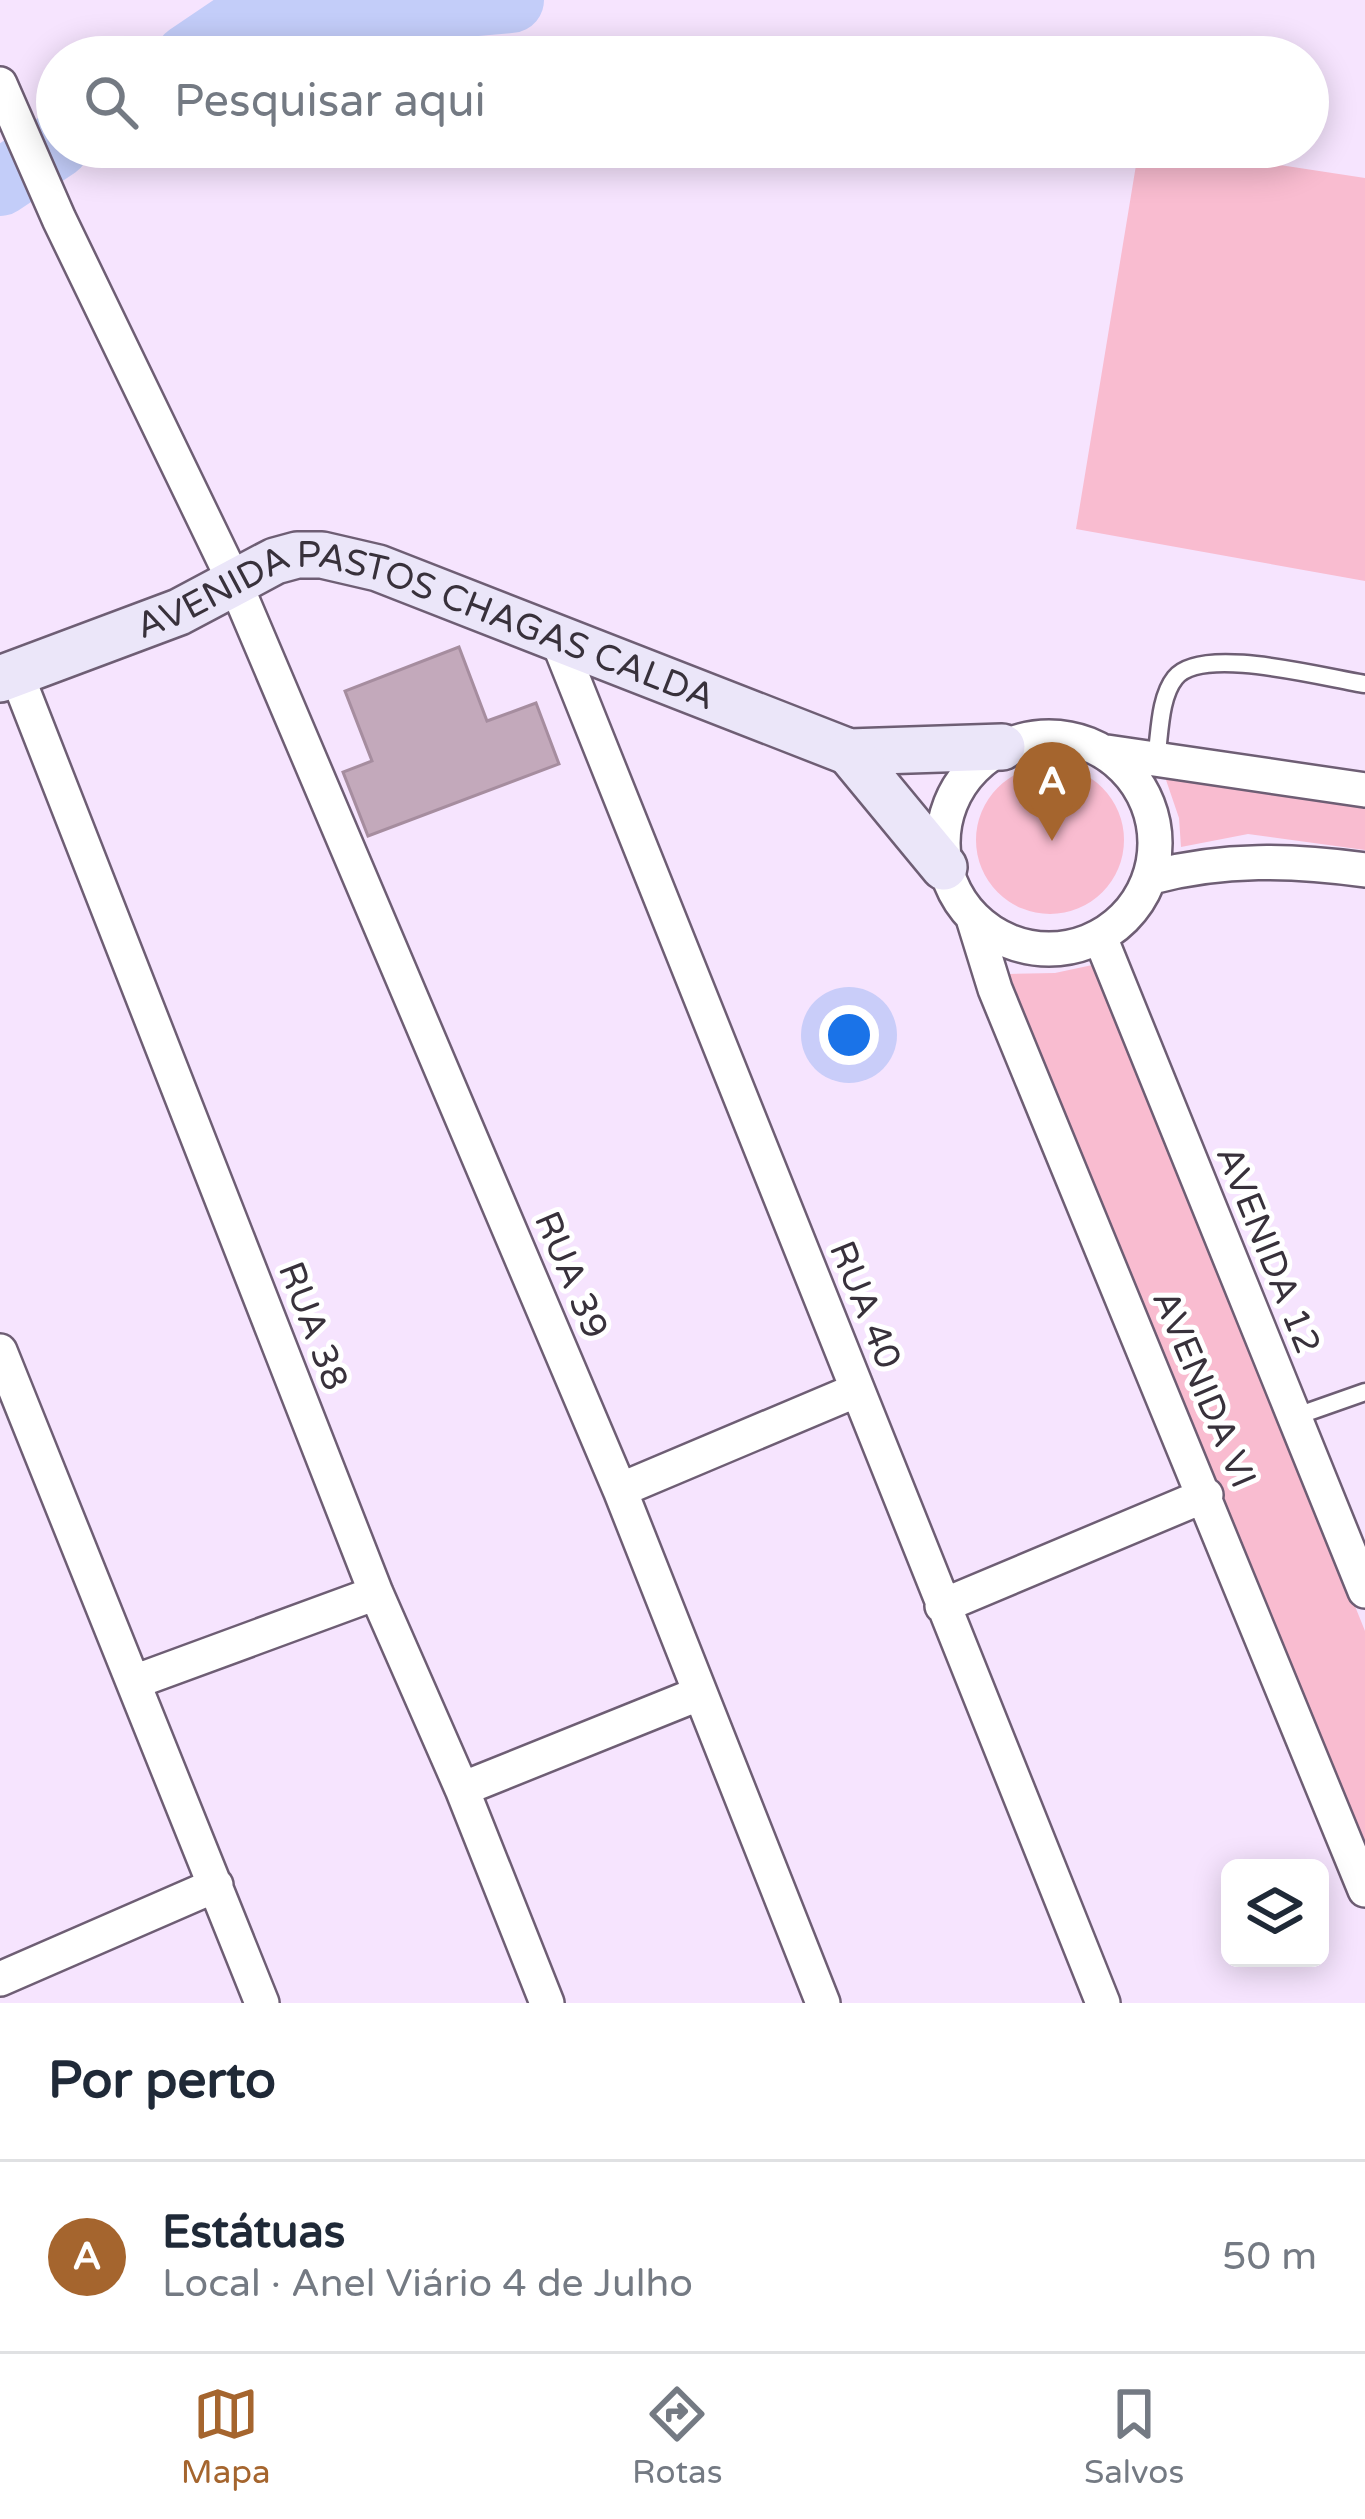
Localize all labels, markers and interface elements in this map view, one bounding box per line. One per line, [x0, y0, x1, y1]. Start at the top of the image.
search box [36, 36, 1329, 168]
icon: search [78, 69, 144, 135]
text: Pesquisar aqui [174, 75, 486, 129]
street label: AVENIDA PASTOS CHAGAS CALDA [130, 533, 721, 719]
pin: A [1013, 742, 1091, 841]
your location [819, 1005, 879, 1065]
street label: AVENIDA 12 [1207, 1140, 1329, 1360]
street label: RUA 39 [525, 1205, 617, 1345]
street label: RUA 40 [820, 1235, 910, 1375]
street label: RUA 38 [269, 1256, 357, 1396]
street label: AVENIDA VI [1143, 1284, 1265, 1494]
map controls [1221, 1859, 1329, 1967]
button: layers [1221, 1859, 1329, 1967]
text: Por perto [48, 2050, 276, 2112]
text: Estátuas [162, 2206, 345, 2260]
text: A [72, 2233, 102, 2280]
text: 50 m [1222, 2233, 1317, 2280]
text: Local · Anel Viário 4 de Julho [162, 2260, 693, 2307]
tab: Mapa [181, 2381, 271, 2492]
tab: Rotas [632, 2381, 722, 2492]
tab: Salvos [1084, 2381, 1184, 2492]

